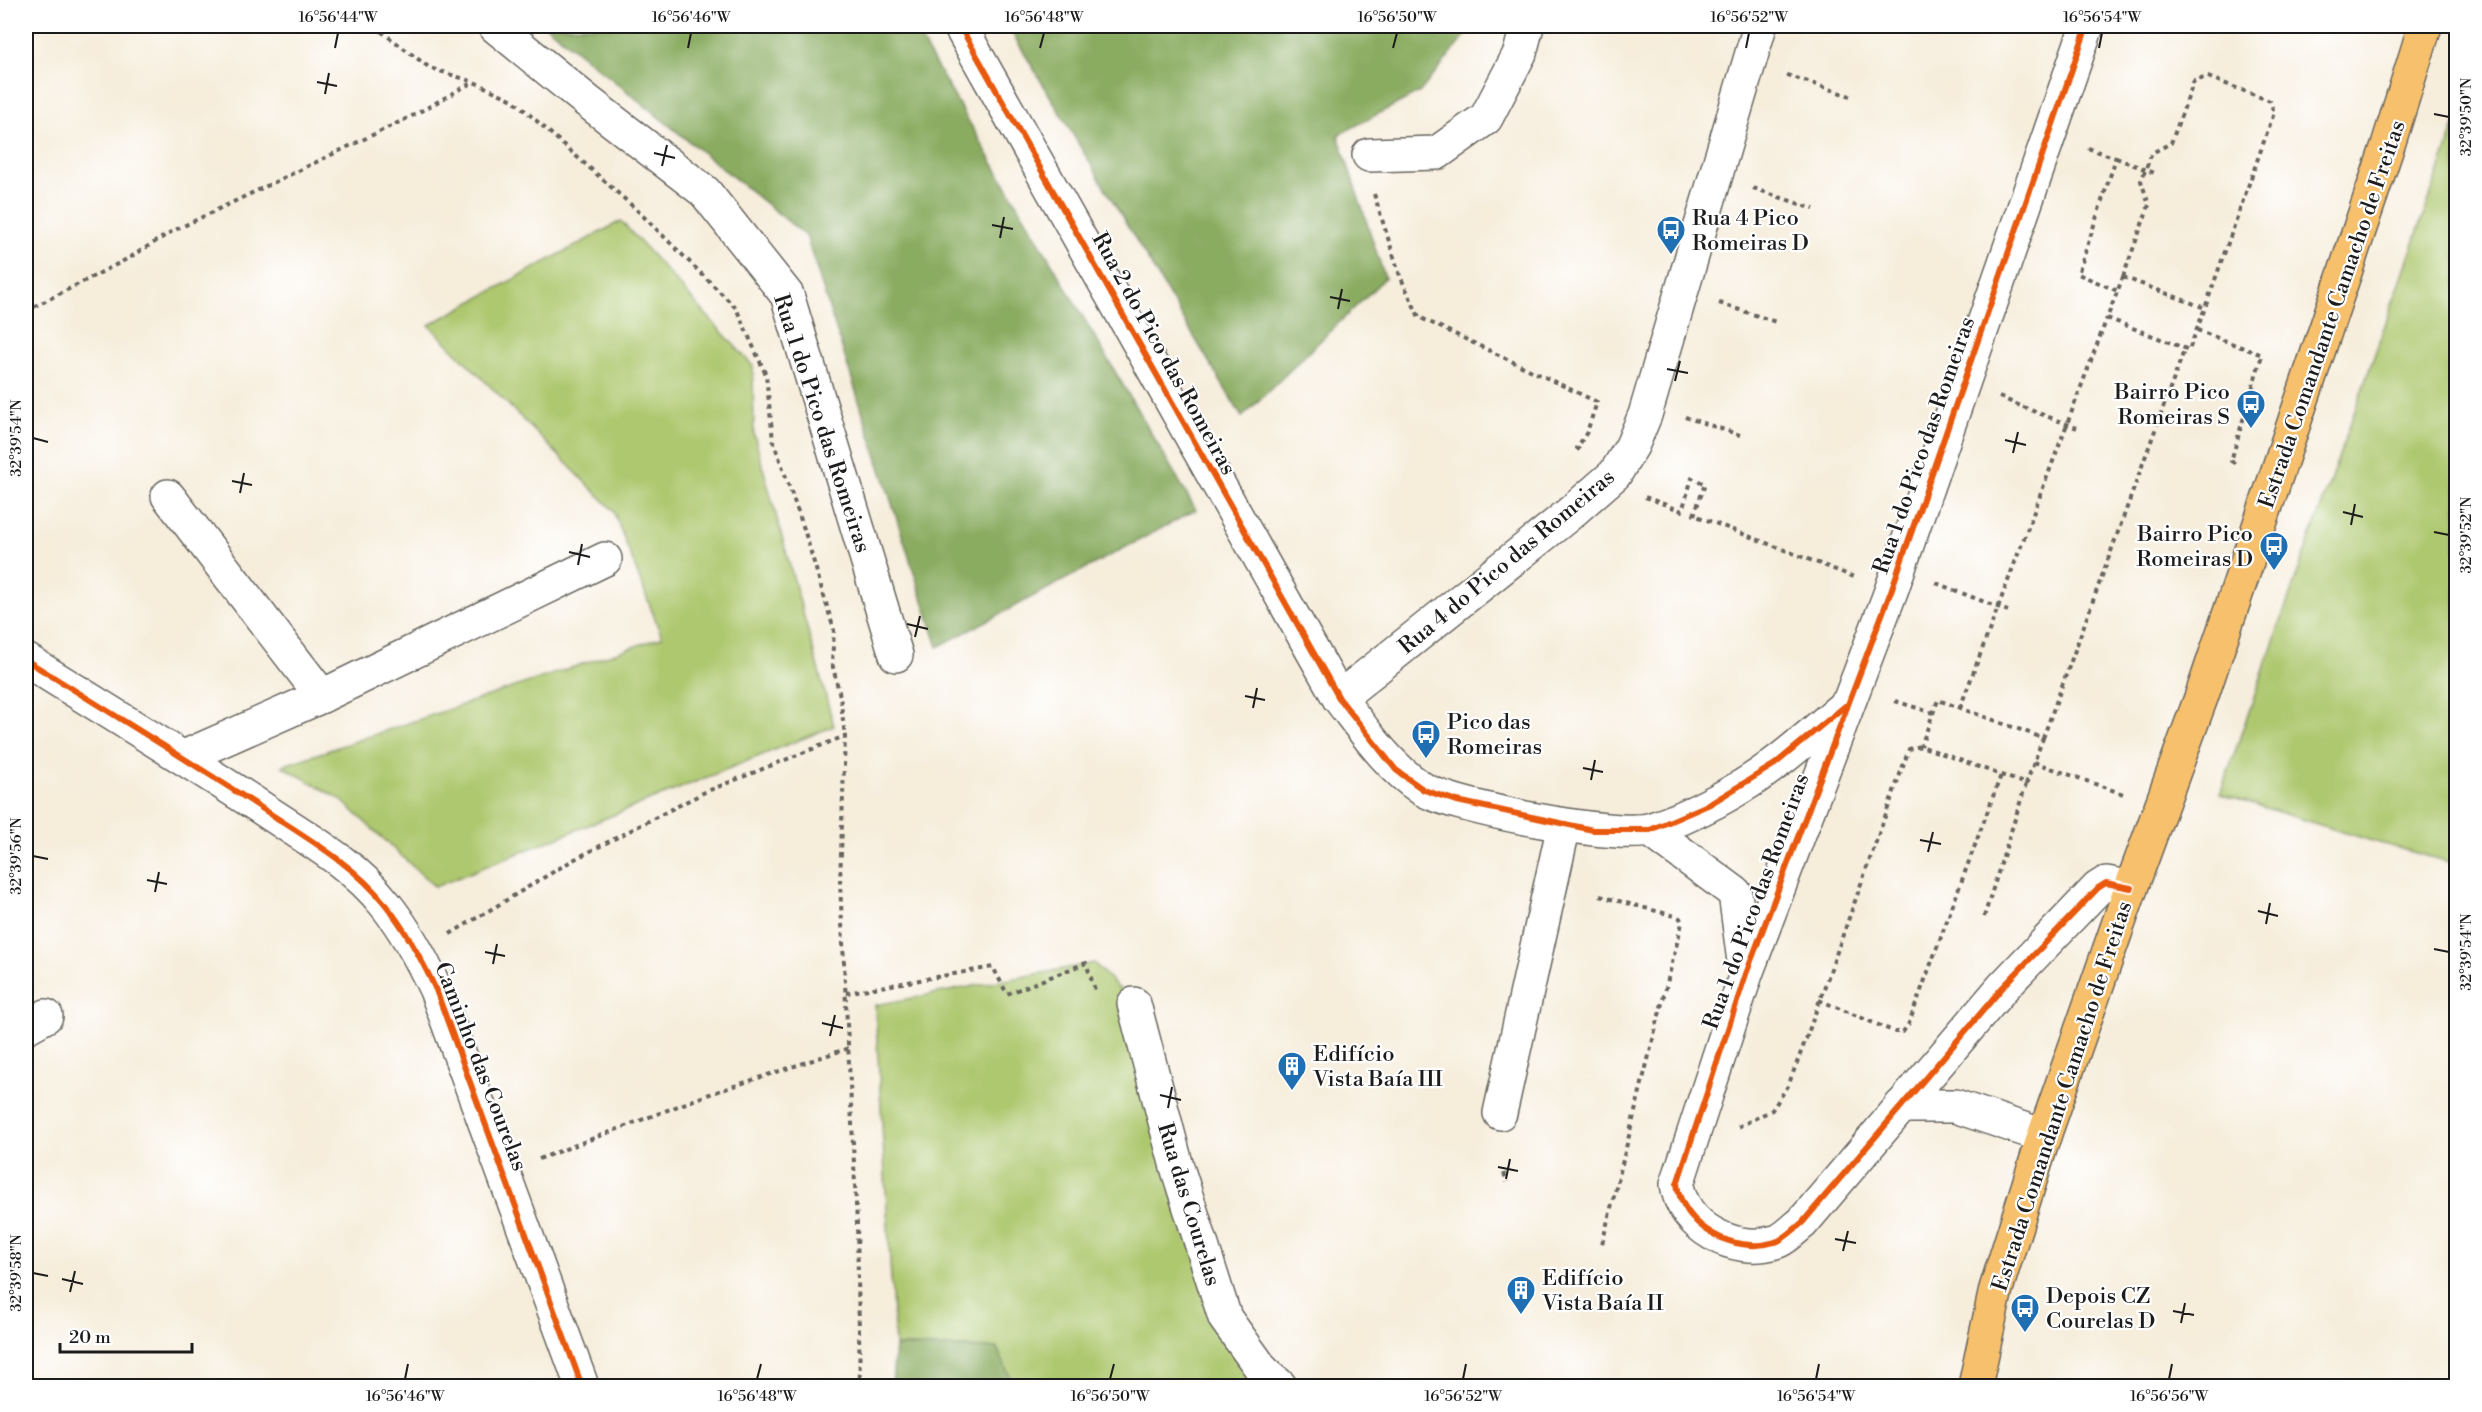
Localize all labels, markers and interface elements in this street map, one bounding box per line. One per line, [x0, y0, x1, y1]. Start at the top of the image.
text: 16°56'44"W [299, 8, 378, 27]
text: 16°56'46"W [652, 8, 731, 27]
text: 16°56'48"W [1005, 8, 1084, 27]
text: 16°56'50"W [1358, 8, 1437, 27]
text: 16°56'52"W [1710, 8, 1788, 27]
text: 16°56'54"W [2063, 8, 2141, 27]
text: 32°39'50"N [2457, 78, 2476, 156]
street label: Estrada Comandante Camacho de Freitas [2253, 117, 2412, 512]
place label: Rua 4 Pico Romeiras D [1692, 205, 1809, 257]
bus stop icon: Rua 4 Pico Romeiras D [1655, 214, 1687, 256]
street label: Rua 2 do Pico das Romeiras [1086, 228, 1242, 480]
street label: Rua 1 do Pico das Romeiras [767, 291, 876, 556]
street label: Rua 1 do Pico das Romeiras [1868, 313, 1981, 578]
place label: Bairro Pico Romeiras S [2113, 379, 2230, 431]
bus stop icon: Bairro Pico Romeiras S [2235, 388, 2267, 430]
text: 32°39'54"N [7, 399, 26, 477]
street label: Rua 4 do Pico das Romeiras [1393, 464, 1620, 660]
text: 32°39'52"N [2457, 497, 2476, 573]
place label: Bairro Pico Romeiras D [2136, 521, 2253, 573]
bus stop icon: Bairro Pico Romeiras D [2258, 530, 2290, 572]
place label: Pico das Romeiras [1447, 709, 1542, 761]
bus stop icon: Pico das Romeiras [1410, 718, 1442, 760]
street label: Rua 1 do Pico das Romeiras [1698, 770, 1815, 1033]
text: 32°39'56"N [7, 817, 26, 895]
street label: Estrada Comandante Camacho de Freitas [1986, 898, 2138, 1295]
text: 32°39'54"N [2457, 913, 2476, 991]
street label: Caminho das Courelas [428, 958, 533, 1175]
place label: Edifício Vista Baía III [1312, 1041, 1444, 1093]
building icon: Edifício Vista Baía III [1276, 1050, 1308, 1092]
street label: Rua das Courelas [1151, 1120, 1226, 1289]
text: 32°39'58"N [7, 1234, 26, 1312]
place label: Edifício Vista Baía II [1541, 1265, 1664, 1317]
building icon: Edifício Vista Baía II [1505, 1274, 1537, 1316]
place label: Depois CZ Courelas D [2046, 1283, 2155, 1335]
bus stop icon: Depois CZ Courelas D [2009, 1292, 2041, 1334]
scale bar [60, 1316, 192, 1354]
text: 20 m [69, 1326, 111, 1349]
text: 16°56'46"W [366, 1387, 445, 1406]
text: 16°56'48"W [718, 1387, 797, 1406]
text: 16°56'50"W [1071, 1387, 1150, 1406]
text: 16°56'52"W [1424, 1387, 1502, 1406]
text: 16°56'54"W [1777, 1387, 1855, 1406]
text: 16°56'56"W [2130, 1387, 2208, 1406]

